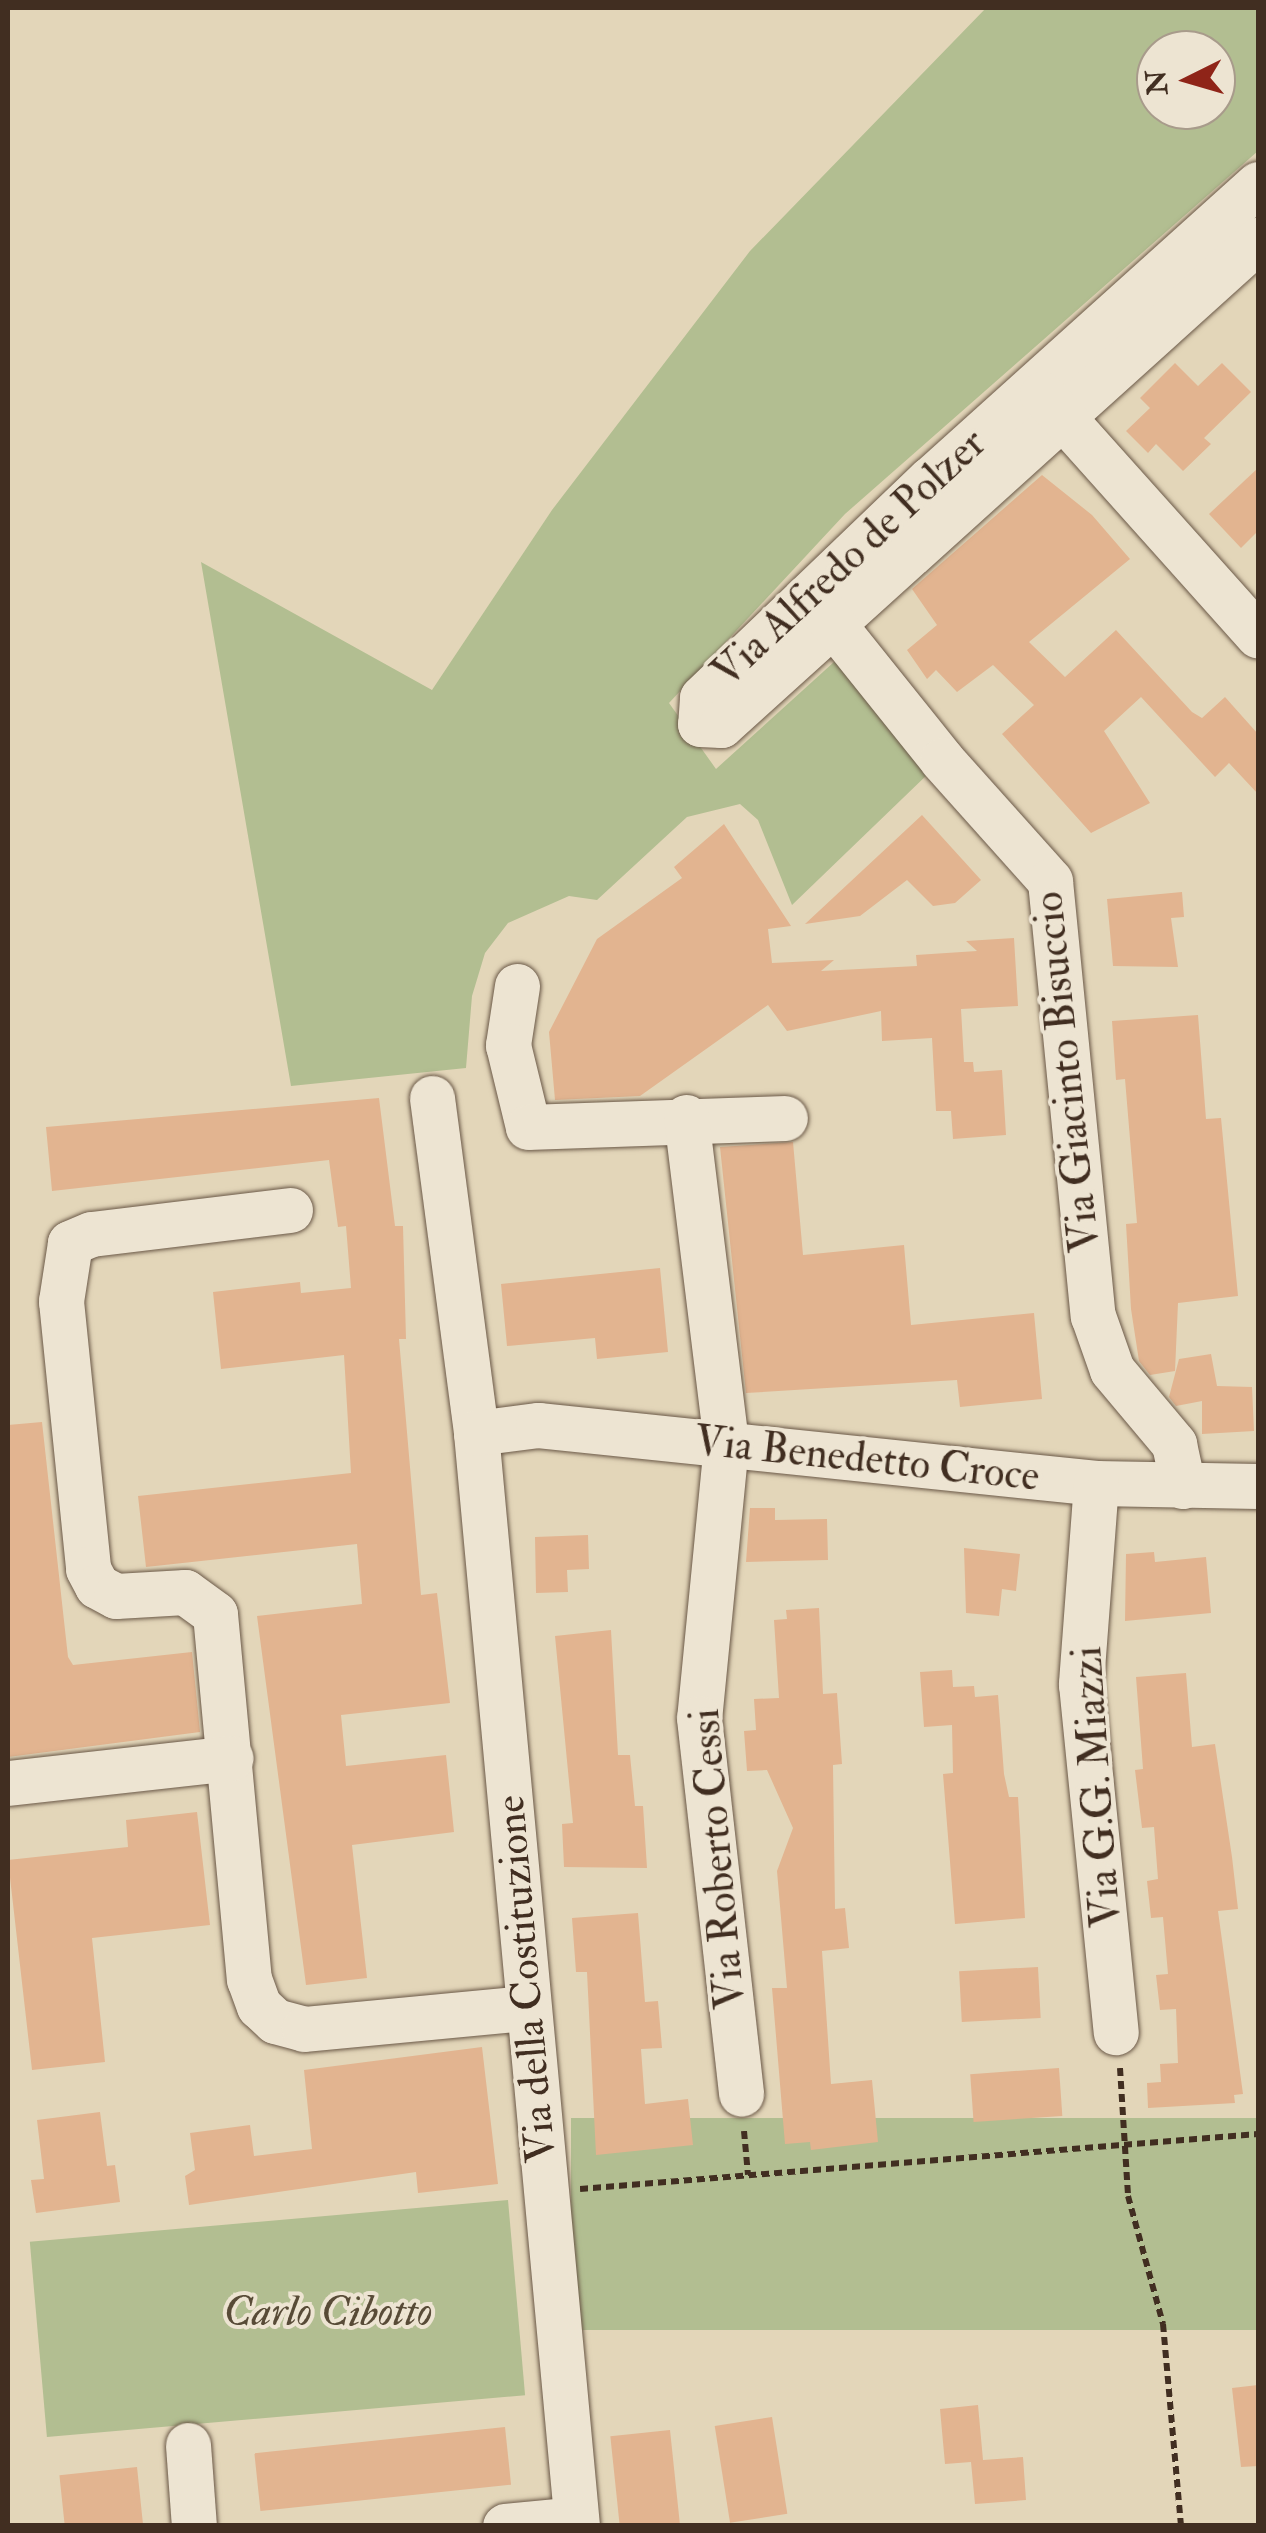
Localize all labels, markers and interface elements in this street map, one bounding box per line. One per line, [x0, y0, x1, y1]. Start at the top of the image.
north arrow [1136, 30, 1236, 130]
text: N [1139, 68, 1176, 97]
street label: Via Alfredo de Polzer [702, 418, 996, 698]
street label: Via Giacinto Bisuccio [1023, 889, 1111, 1255]
street label: Via Benedetto Croce [692, 1416, 1042, 1502]
street label: Via G.G. Miazzi [1062, 1645, 1132, 1929]
street label: Via Roberto Cessi [680, 1707, 756, 2011]
street label: Via della Costituzione [485, 1793, 567, 2165]
park label: Carlo Cibotto [224, 2287, 432, 2337]

